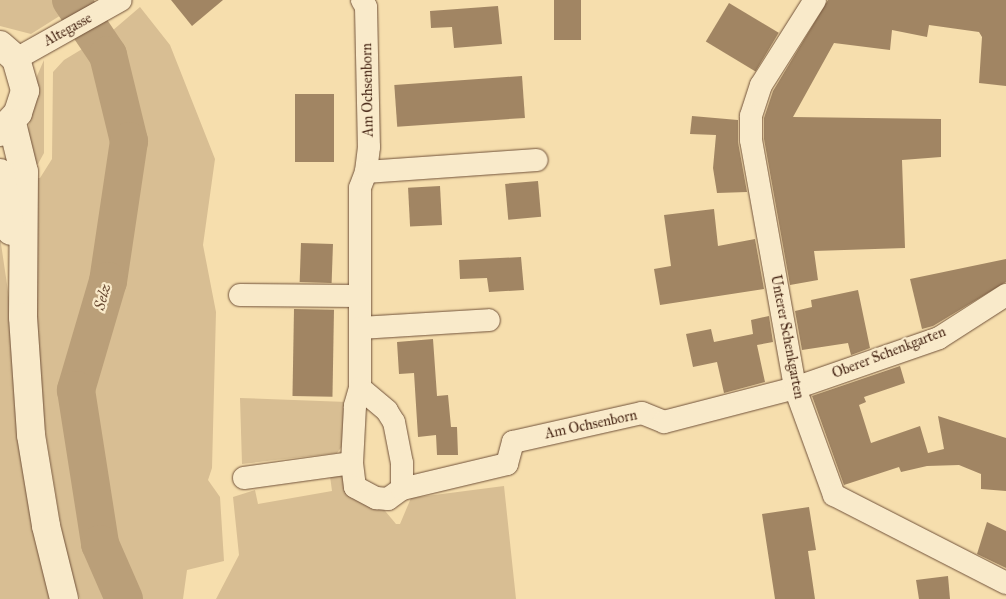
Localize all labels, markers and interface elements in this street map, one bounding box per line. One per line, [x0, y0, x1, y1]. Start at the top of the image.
street label: Altegasse [41, 10, 95, 50]
street label: Am Ochsenborn [359, 43, 377, 137]
street label: Unterer Schenkgarten [767, 274, 807, 400]
water label: Selz [91, 282, 115, 312]
street label: Oberer Schenkgarten [830, 324, 948, 382]
street label: Am Ochsenborn [543, 407, 639, 443]

